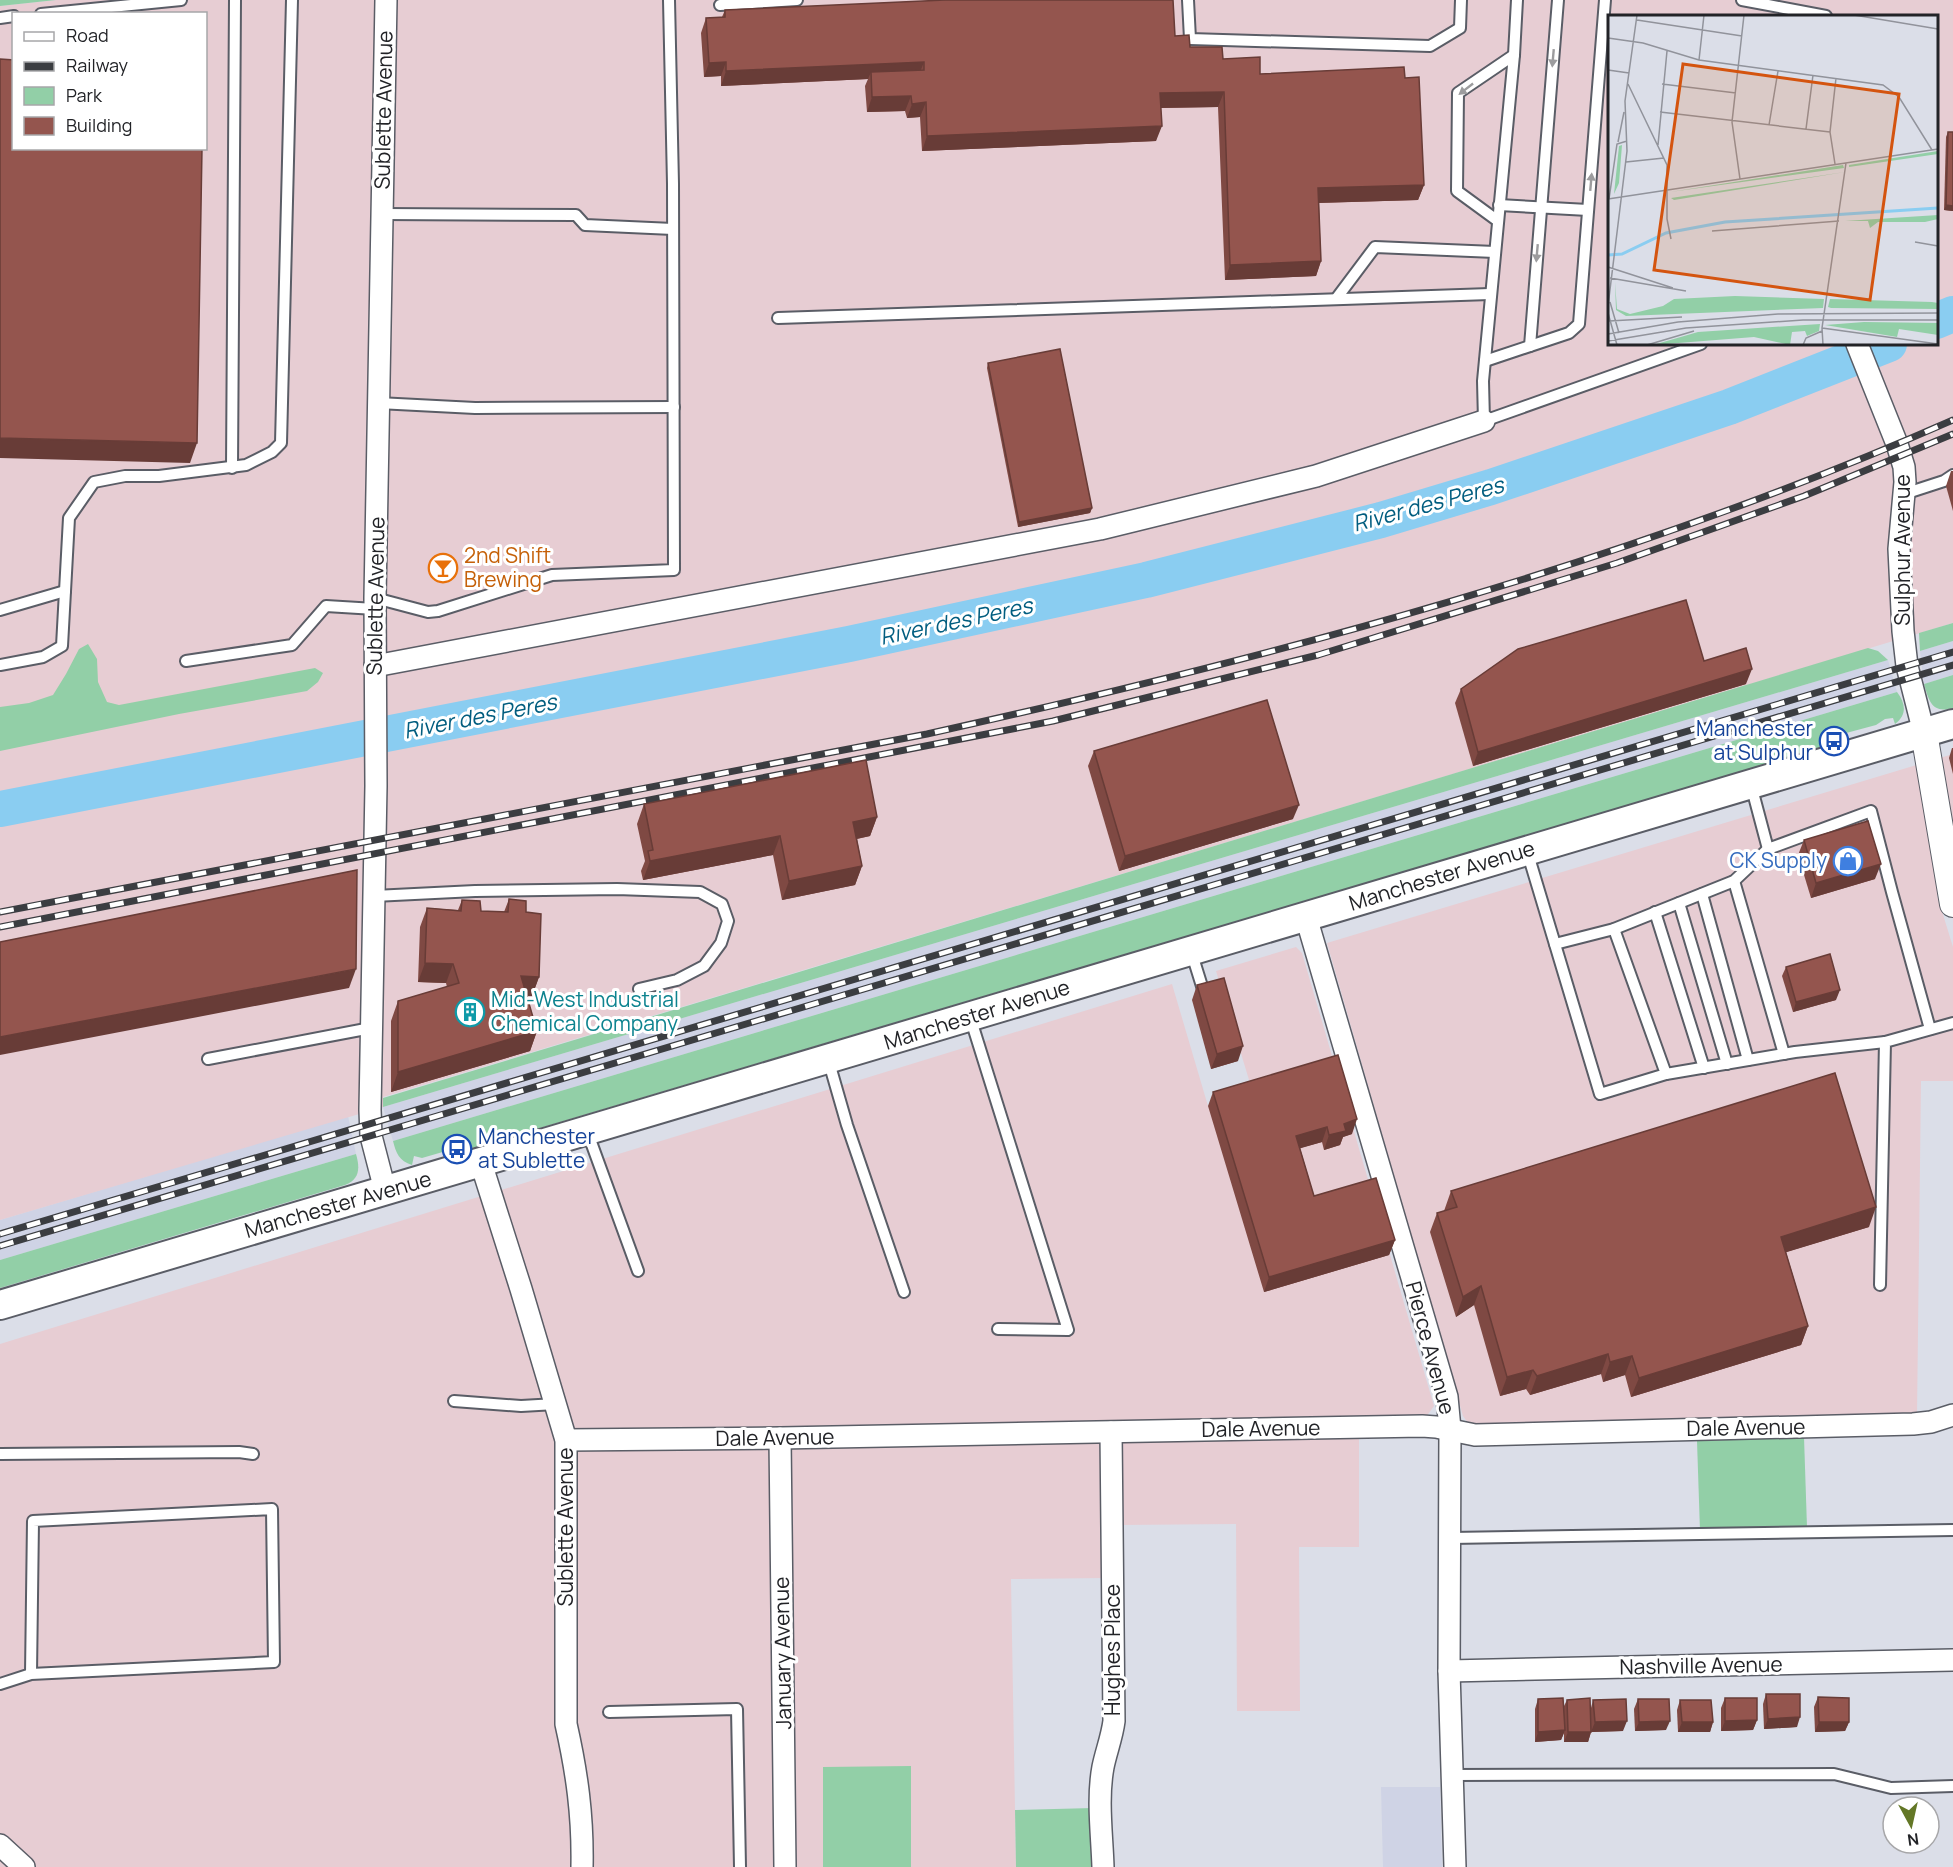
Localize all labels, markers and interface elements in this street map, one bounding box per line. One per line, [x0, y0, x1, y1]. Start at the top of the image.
legend [12, 12, 207, 150]
inset map [1608, 15, 1938, 345]
text: Road [66, 23, 109, 47]
street label: Sublette Avenue [368, 30, 398, 190]
one-way arrow [1548, 49, 1558, 68]
text: Railway [66, 53, 128, 77]
one-way arrow [1458, 82, 1474, 95]
text: Park [66, 83, 103, 107]
text: Building [66, 113, 132, 137]
one-way arrow [1586, 173, 1596, 192]
one-way arrow [1533, 243, 1542, 262]
water label: River des Peres [1349, 469, 1508, 539]
street label: Sulphur Avenue [1888, 474, 1916, 626]
street label: Sublette Avenue [360, 516, 390, 676]
place label: 2nd Shift Brewing [464, 541, 551, 593]
bar icon: 2nd Shift Brewing [427, 552, 459, 584]
water label: River des Peres [877, 590, 1036, 652]
water label: River des Peres [401, 686, 560, 746]
place label: Manchester at Sulphur [1696, 714, 1813, 766]
bus stop icon: Manchester at Sulphur [1818, 725, 1850, 757]
street label: Manchester Avenue [1345, 833, 1538, 917]
shop icon: CK Supply [1832, 845, 1864, 877]
place label: CK Supply [1729, 846, 1827, 874]
street label: Manchester Avenue [880, 972, 1073, 1056]
place label: Mid-West Industrial Chemical Company [491, 985, 679, 1037]
building icon: Mid-West Industrial Chemical Company [454, 996, 486, 1028]
place label: Manchester at Sublette [478, 1122, 595, 1174]
bus stop icon: Manchester at Sublette [441, 1133, 473, 1165]
street label: Manchester Avenue [241, 1164, 434, 1244]
street label: Pierce Avenue [1400, 1278, 1462, 1417]
street label: Dale Avenue [1686, 1412, 1806, 1442]
street label: Dale Avenue [1201, 1413, 1321, 1443]
street label: Dale Avenue [715, 1422, 835, 1452]
street label: Sublette Avenue [551, 1448, 579, 1606]
street label: January Avenue [767, 1576, 797, 1730]
street label: Hughes Place [1098, 1584, 1126, 1716]
street label: Nashville Avenue [1619, 1650, 1783, 1680]
north arrow [1881, 1795, 1941, 1855]
text: N [1906, 1828, 1920, 1852]

